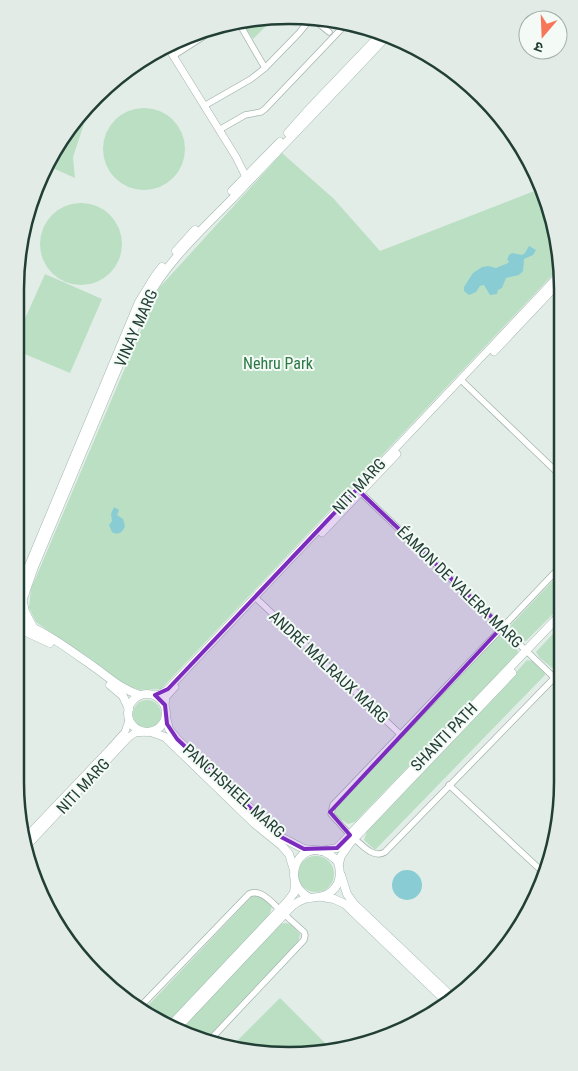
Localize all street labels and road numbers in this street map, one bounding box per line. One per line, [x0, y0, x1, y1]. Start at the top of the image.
street label: VINAY MARG [110, 286, 162, 370]
street label: NITI MARG [328, 454, 390, 518]
street label: ÉAMON DE VALERA MARG [393, 522, 527, 652]
street label: ANDRÉ MALRAUX MARG [266, 607, 392, 727]
street label: SHANTI PATH [407, 699, 481, 775]
street label: PANCHSHEEL MARG [179, 740, 289, 842]
street label: NITI MARG [52, 754, 114, 818]

